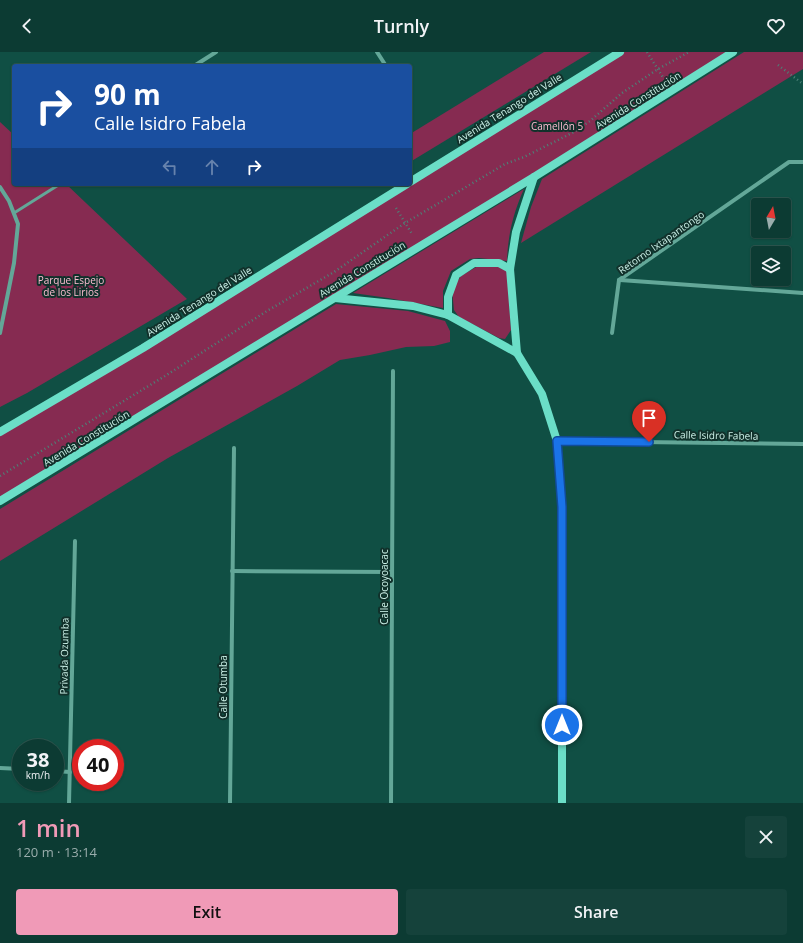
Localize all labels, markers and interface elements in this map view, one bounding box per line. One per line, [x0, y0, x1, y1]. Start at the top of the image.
text: Turnly [374, 14, 429, 38]
icon: back [16, 15, 38, 37]
icon: heart [765, 15, 787, 37]
street label: Avenida Constitución [593, 68, 683, 132]
street label: Avenida Tenango del Valle [454, 70, 565, 146]
text: 90 m [94, 75, 161, 113]
icon: right [28, 80, 80, 132]
text: Calle Isidro Fabela [94, 111, 246, 135]
park label: Camellón 5 [531, 119, 583, 133]
icon: left [159, 156, 181, 178]
icon: ahead [201, 156, 223, 178]
icon: right [243, 156, 265, 178]
north arrow [751, 198, 791, 238]
map controls [751, 198, 791, 286]
street label: Retorno Ixtapantongo [615, 207, 707, 277]
street label: Avenida Constitución [316, 238, 408, 300]
button: layers [751, 246, 791, 286]
street label: Avenida Tenango del Valle [144, 263, 255, 339]
park label: Parque Espejo de los Lirios [38, 273, 104, 299]
pin [632, 401, 666, 442]
street label: Avenida Constitución [40, 407, 132, 469]
icon: arrive [638, 407, 660, 429]
street label: Calle Isidro Fabela [674, 427, 758, 443]
street label: Calle Ocoyoacac [377, 549, 391, 625]
street label: Privada Ozumba [56, 617, 72, 695]
street label: Calle Otumba [216, 655, 230, 719]
position arrow [541, 704, 583, 746]
speed limit sign: 40 [72, 739, 124, 791]
text: 38 [27, 746, 49, 773]
text: km/h [26, 768, 50, 782]
text: 1 min [16, 811, 81, 844]
button: close [745, 816, 787, 858]
text: 120 m · 13:14 [16, 843, 97, 861]
button: Exit [16, 889, 398, 935]
button: Share [406, 889, 787, 935]

